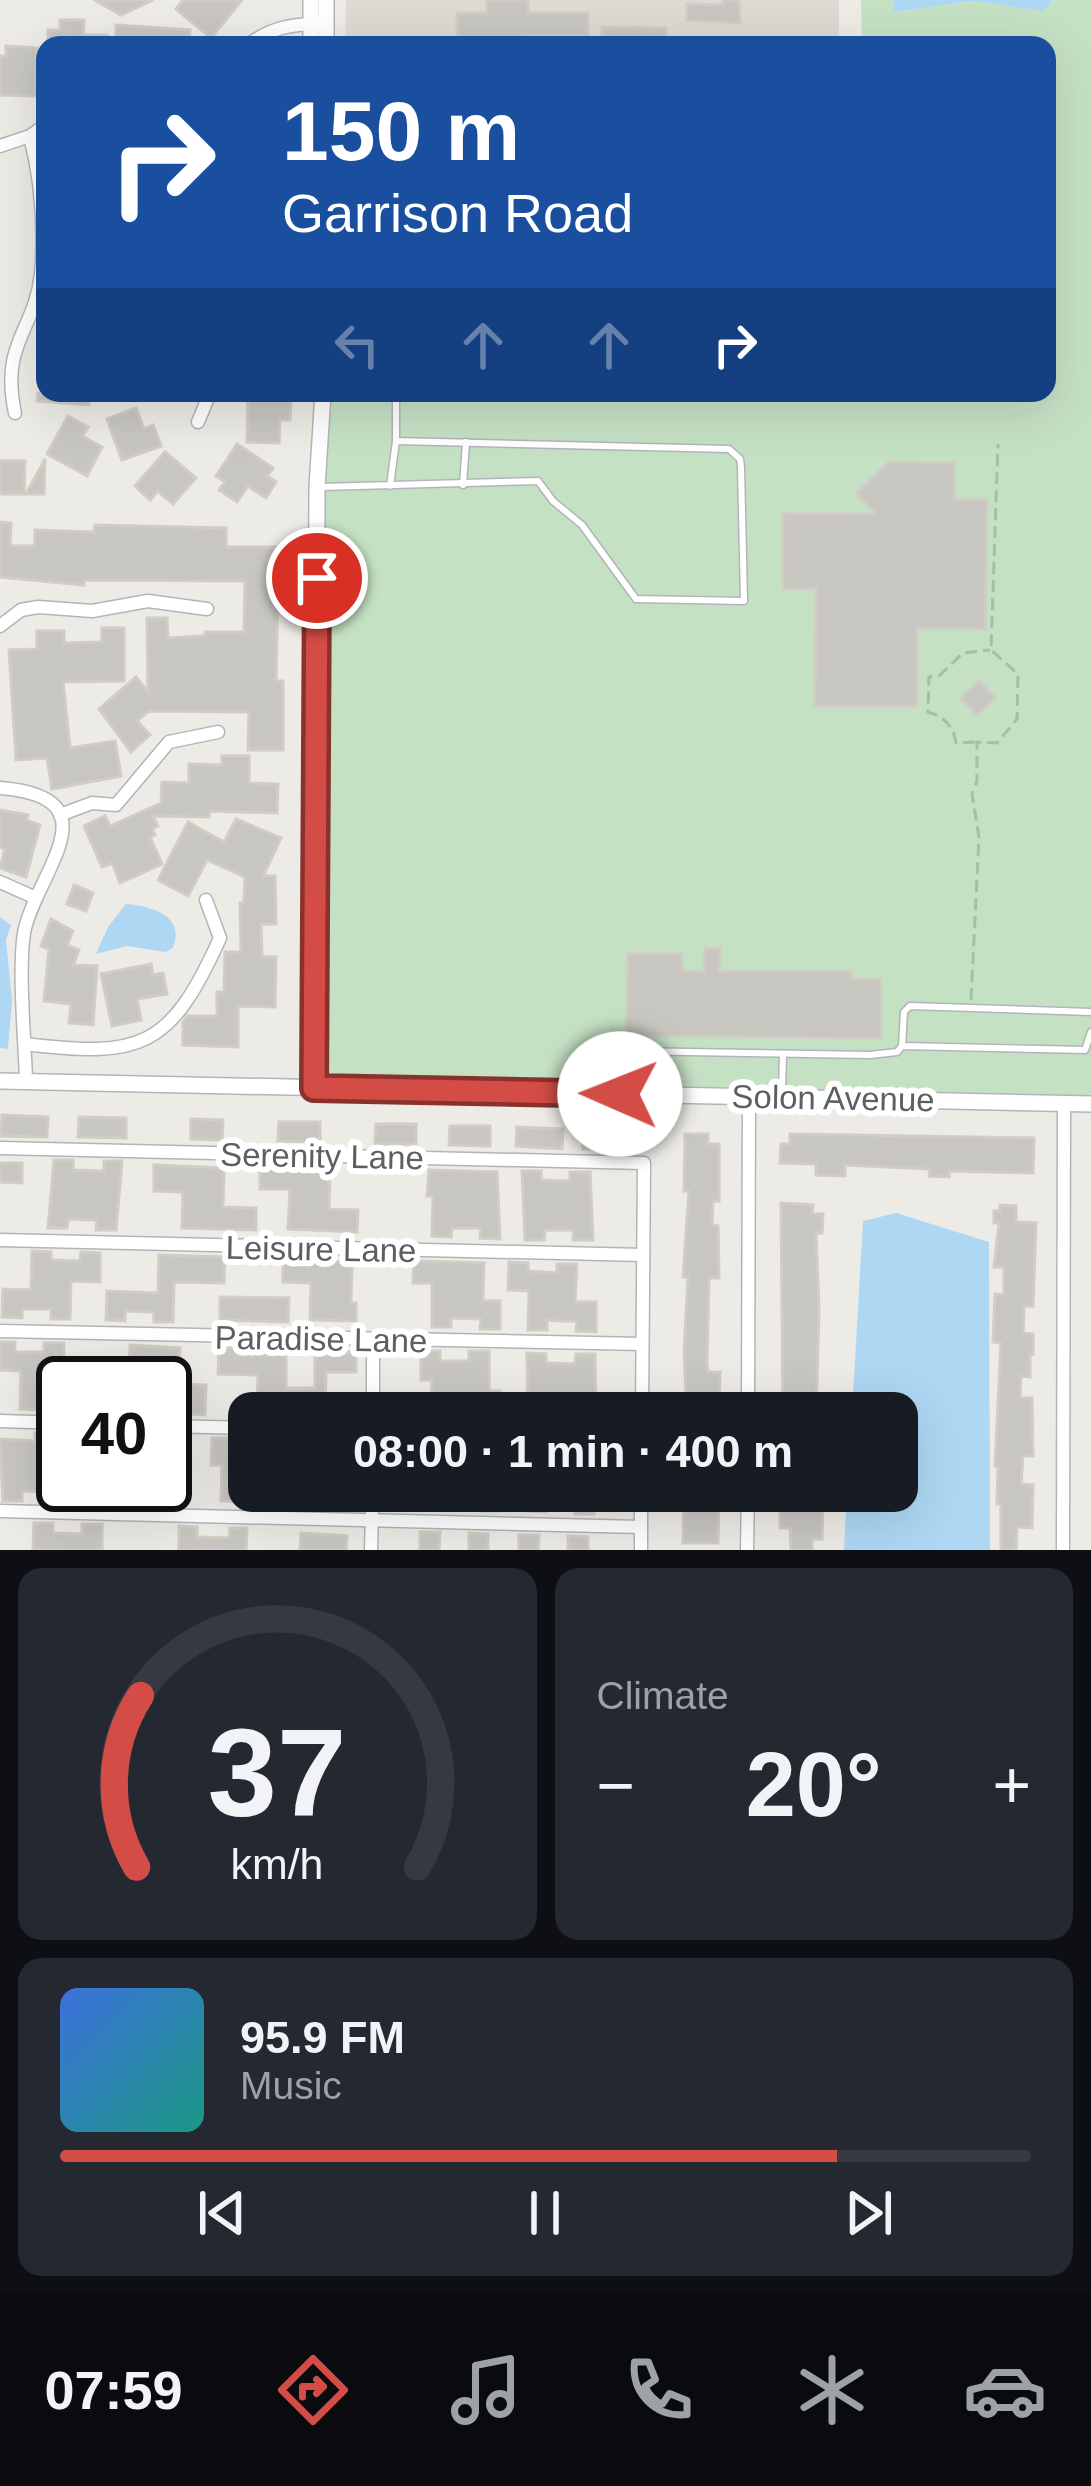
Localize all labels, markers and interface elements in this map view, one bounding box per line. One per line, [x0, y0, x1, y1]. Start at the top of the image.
icon: right [84, 84, 240, 240]
text: 150 m [282, 84, 520, 178]
text: Garrison Road [282, 183, 633, 243]
icon: left [324, 312, 390, 378]
icon: ahead [450, 312, 516, 378]
icon: ahead [576, 312, 642, 378]
icon: right [702, 312, 768, 378]
pin [266, 527, 368, 629]
icon: arrive [284, 545, 350, 611]
position arrow [557, 1031, 683, 1157]
street label: Solon Avenue [731, 1078, 935, 1118]
street label: Serenity Lane [220, 1136, 424, 1176]
street label: Leisure Lane [225, 1229, 417, 1269]
street label: Paradise Lane [214, 1319, 428, 1359]
speed limit sign: 40 [36, 1356, 192, 1512]
text: 08:00 · 1 min · 400 m [353, 1426, 793, 1477]
text: Climate [597, 1674, 729, 1717]
text: 37 [208, 1703, 347, 1842]
text: 20° [746, 1735, 882, 1835]
text: − [597, 1748, 635, 1822]
text: + [992, 1748, 1031, 1822]
text: km/h [231, 1840, 324, 1888]
text: 95.9 FM [240, 2012, 405, 2063]
text: Music [240, 2064, 342, 2107]
icon: previous [189, 2180, 255, 2246]
icon: pause [512, 2180, 578, 2246]
icon: next [836, 2180, 902, 2246]
icon: directions [271, 2348, 355, 2432]
icon: music [444, 2348, 528, 2432]
icon: phone [617, 2348, 701, 2432]
icon: climate [790, 2348, 874, 2432]
icon: car [963, 2348, 1047, 2432]
text: 07:59 [44, 2360, 183, 2420]

